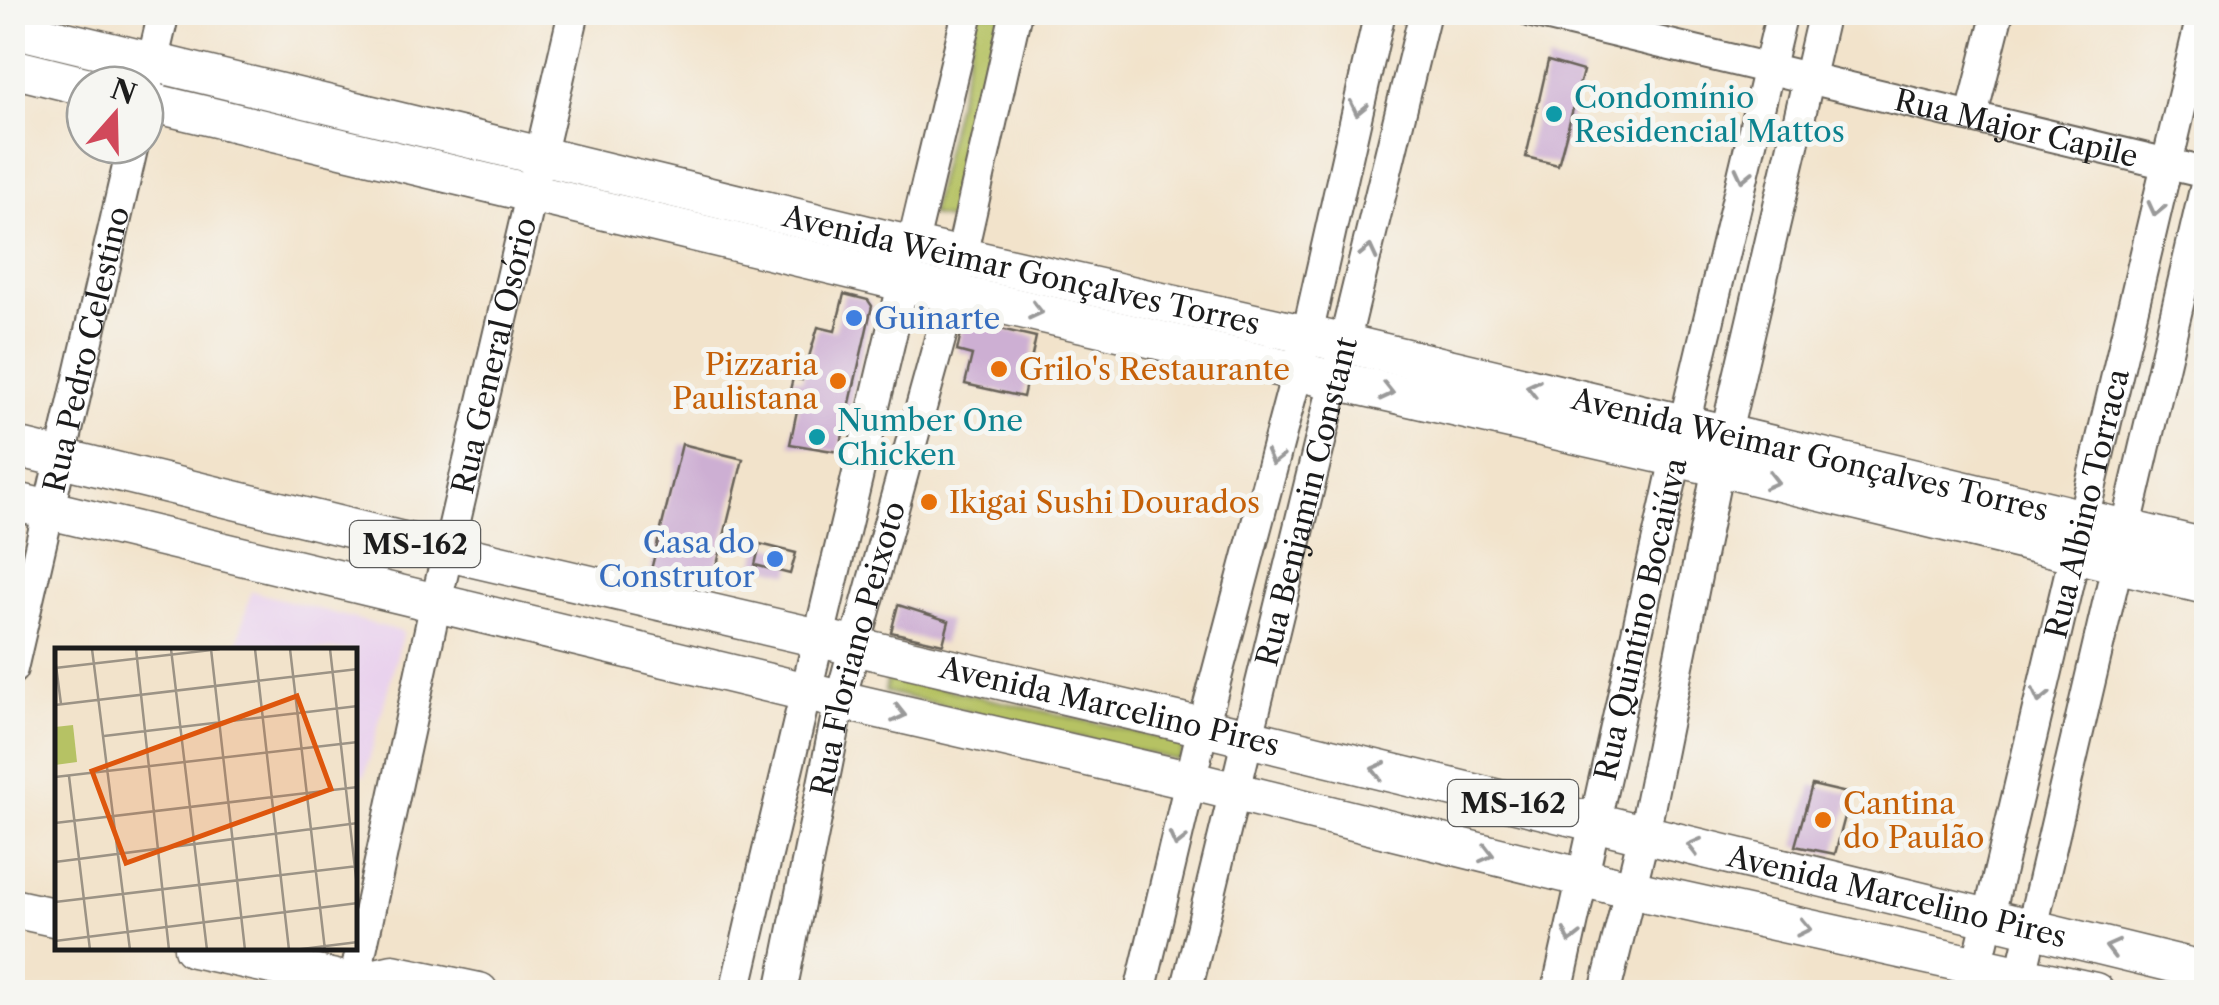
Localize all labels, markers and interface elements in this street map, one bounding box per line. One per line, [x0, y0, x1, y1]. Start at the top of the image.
north arrow [65, 65, 165, 165]
text: N [106, 71, 141, 112]
place label: Condomínio Residencial Mattos [1574, 79, 1845, 150]
street label: Rua Major Capile [1891, 81, 2142, 175]
one-way arrow [1349, 99, 1370, 116]
marker: Condomínio Residencial Mattos [1543, 103, 1565, 125]
one-way arrow [1734, 166, 1755, 183]
street label: Avenida Weimar Gonçalves Torres [778, 197, 1264, 342]
one-way arrow [2147, 200, 2168, 217]
street label: Rua Pedro Celestino [35, 203, 137, 496]
street label: Rua General Osório [443, 214, 544, 497]
one-way arrow [1357, 244, 1378, 261]
one-way arrow [1027, 299, 1044, 320]
place label: Guinarte [874, 300, 1000, 337]
marker: Guinarte [843, 307, 865, 329]
street label: Rua Benjamin Constant [1248, 333, 1365, 670]
place label: Pizzaria Paulistana [672, 346, 818, 417]
place label: Grilo's Restaurante [1019, 351, 1290, 388]
marker: Grilo's Restaurante [988, 358, 1010, 380]
street label: Rua Albino Torraca [2037, 365, 2136, 642]
marker: Pizzaria Paulistana [827, 370, 849, 392]
one-way arrow [1525, 379, 1542, 400]
street label: Avenida Weimar Gonçalves Torres [1567, 379, 2052, 528]
one-way arrow [1378, 380, 1395, 401]
place label: Number One Chicken [837, 402, 1023, 473]
marker: Number One Chicken [806, 426, 828, 448]
one-way arrow [1265, 449, 1286, 466]
street label: Rua Quintino Bocaiúva [1586, 454, 1694, 784]
one-way arrow [1763, 469, 1780, 490]
place label: Ikigai Sushi Dourados [949, 484, 1260, 521]
marker: Ikigai Sushi Dourados [918, 491, 940, 513]
street label: Rua Floriano Peixoto [803, 497, 913, 799]
road number: MS-162 [350, 521, 480, 567]
place label: Casa do Construtor [598, 524, 755, 595]
marker: Casa do Construtor [764, 548, 786, 570]
inset map [55, 648, 358, 950]
street label: Avenida Marcelino Pires [935, 648, 1283, 763]
one-way arrow [2031, 687, 2052, 704]
one-way arrow [890, 702, 907, 723]
one-way arrow [1370, 761, 1387, 782]
road number: MS-162 [1448, 780, 1578, 826]
place label: Cantina do Paulão [1843, 785, 1984, 856]
marker: Cantina do Paulão [1812, 809, 1834, 831]
one-way arrow [1168, 831, 1189, 848]
one-way arrow [1686, 837, 1703, 858]
street label: Avenida Marcelino Pires [1723, 837, 2070, 955]
one-way arrow [1478, 842, 1495, 863]
one-way arrow [1795, 916, 1812, 937]
one-way arrow [1562, 927, 1583, 944]
one-way arrow [2104, 939, 2121, 960]

